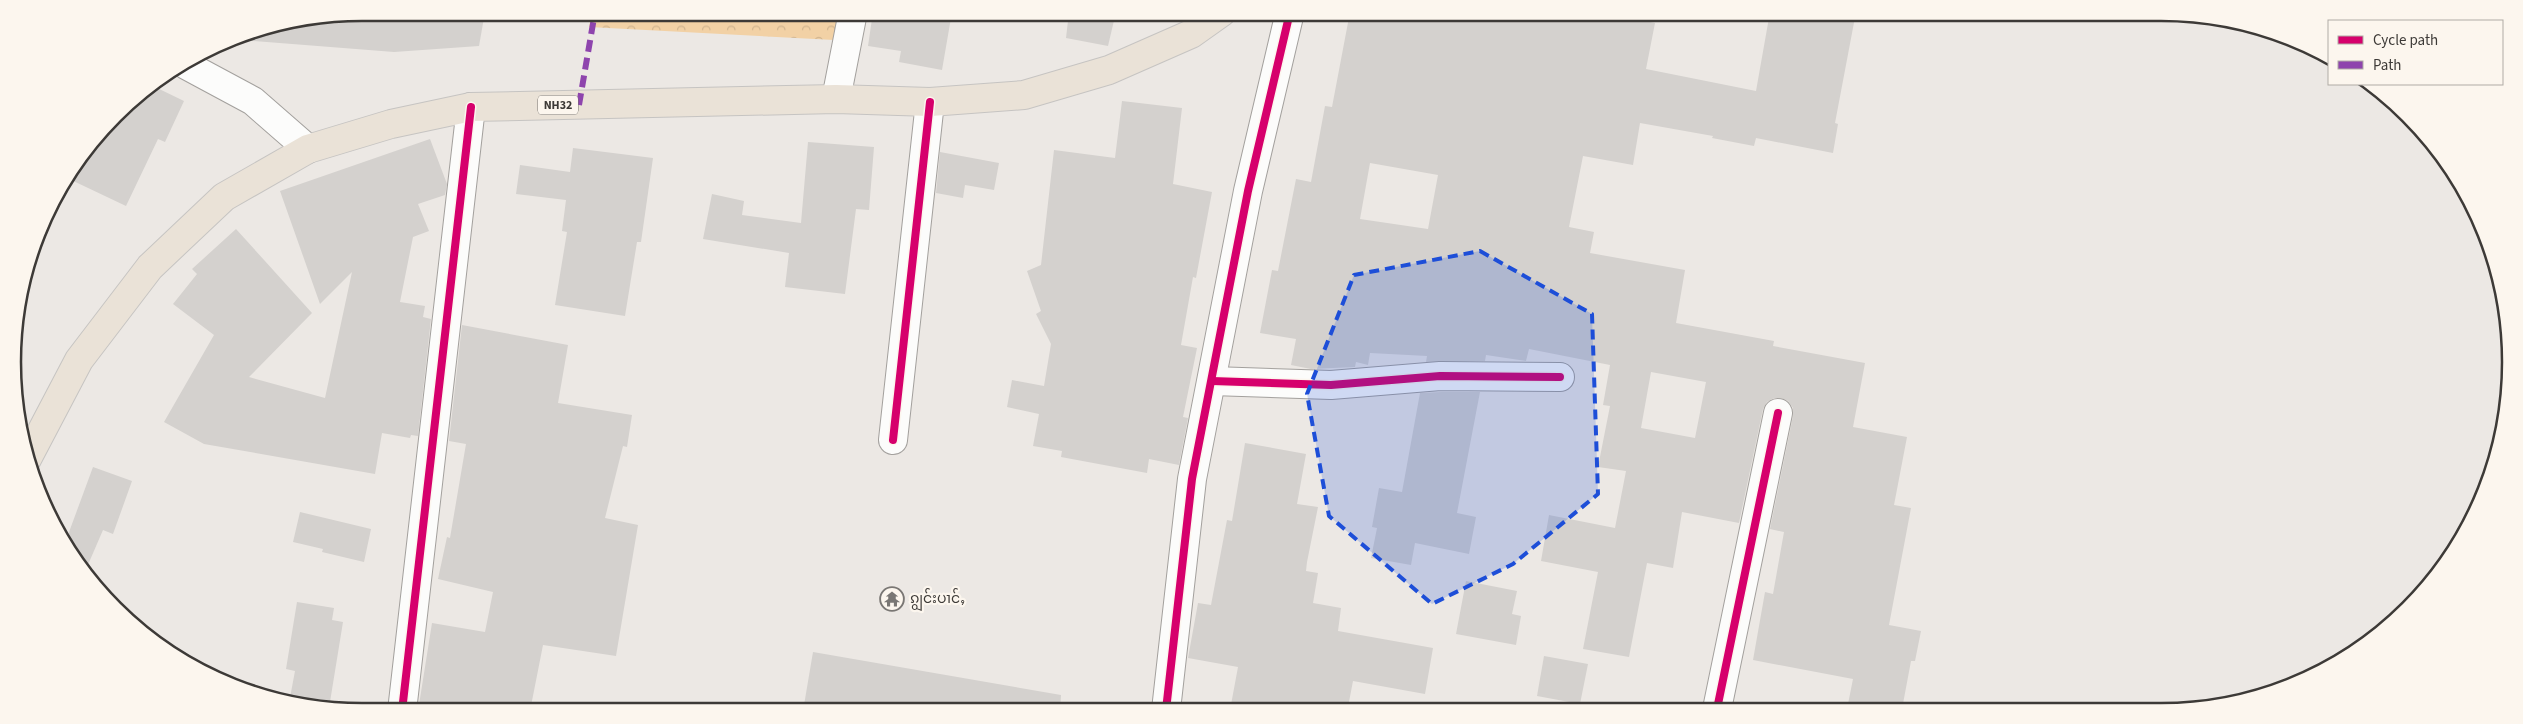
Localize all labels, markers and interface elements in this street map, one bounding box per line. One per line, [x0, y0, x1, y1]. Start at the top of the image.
legend [2328, 20, 2503, 85]
text: Cycle path [2373, 30, 2438, 51]
text: Path [2373, 55, 2401, 76]
road number: NH32 [538, 96, 578, 114]
temple icon: ၵျွင်းပၢင်ႇ [879, 586, 905, 612]
place label: ၵျွင်းပၢင်ႇ [910, 588, 965, 611]

